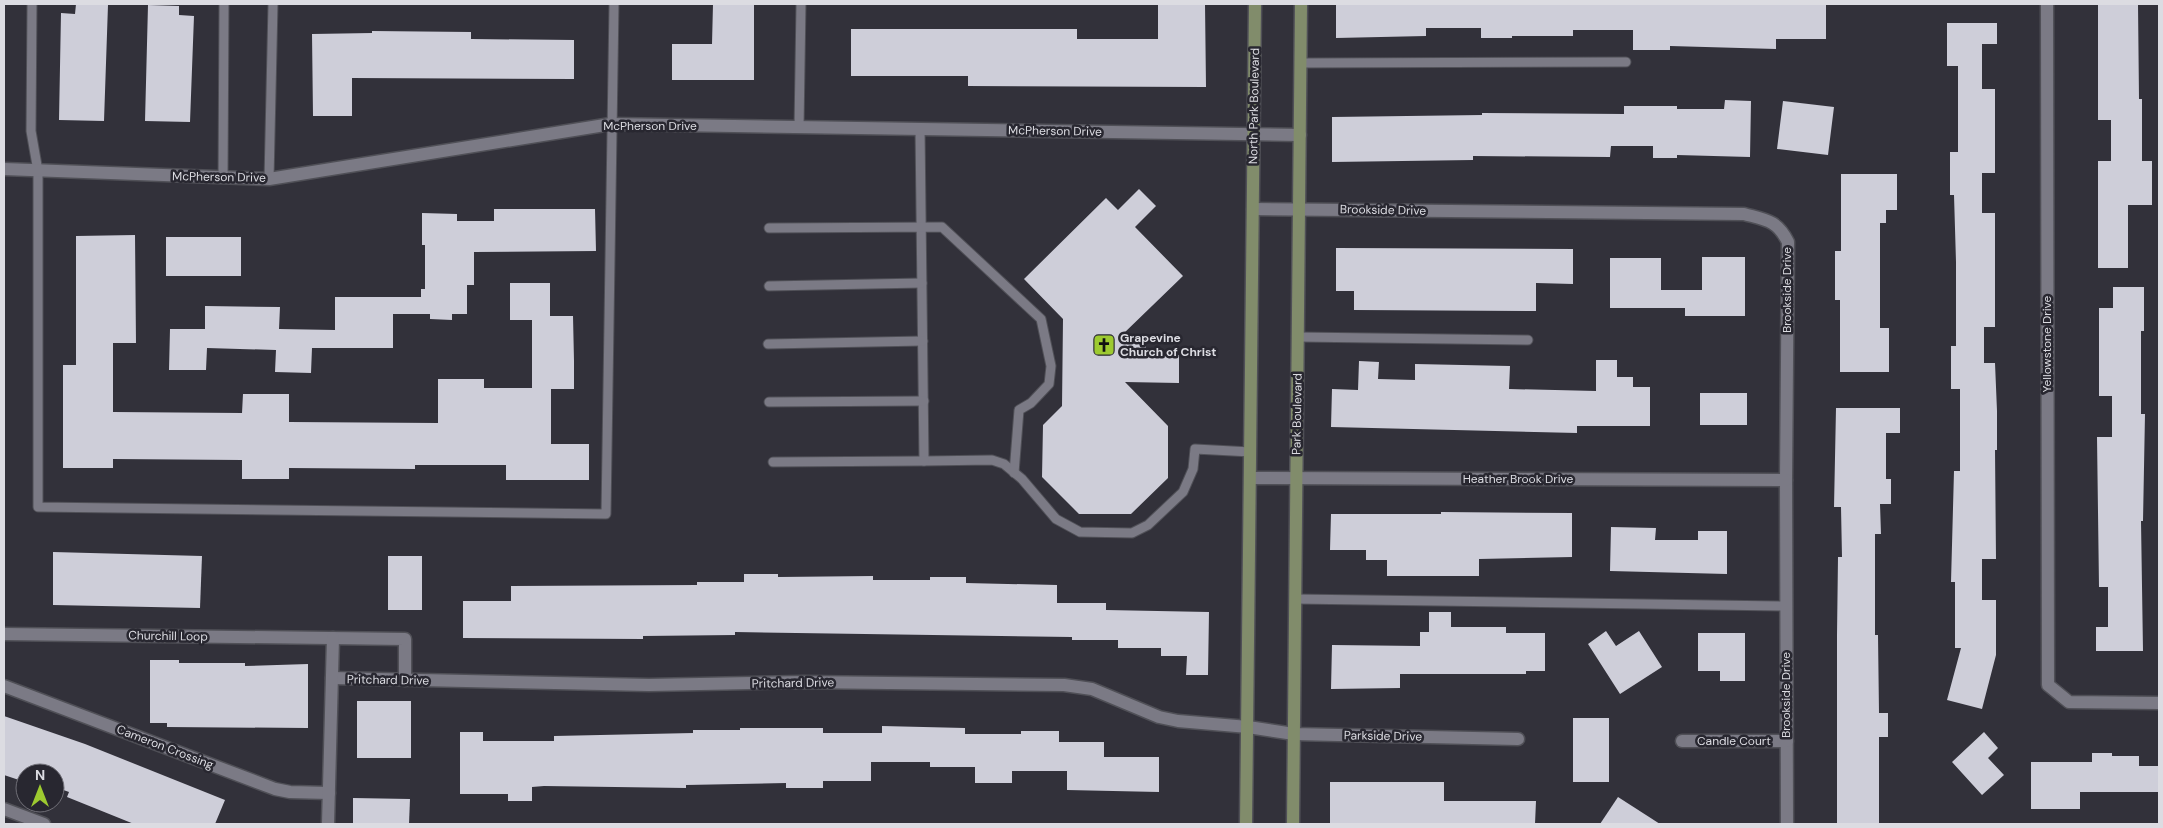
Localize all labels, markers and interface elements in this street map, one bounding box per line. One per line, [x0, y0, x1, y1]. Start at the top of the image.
street label: North Park Boulevard [1245, 48, 1263, 164]
street label: McPherson Drive [603, 118, 697, 134]
street label: McPherson Drive [1008, 122, 1102, 140]
street label: McPherson Drive [172, 168, 266, 186]
street label: Brookside Drive [1340, 201, 1426, 219]
street label: Brookside Drive [1779, 247, 1795, 333]
street label: Yellowstone Drive [2039, 295, 2055, 392]
place label: Grapevine Church of Christ [1120, 330, 1216, 360]
church icon: Grapevine Church of Christ [1092, 333, 1116, 357]
street label: Park Boulevard [1288, 373, 1306, 455]
street label: Heather Brook Drive [1463, 471, 1574, 487]
street label: Churchill Loop [128, 627, 208, 645]
street label: Brookside Drive [1778, 652, 1794, 738]
street label: Pritchard Drive [347, 671, 430, 689]
street label: Pritchard Drive [752, 674, 835, 692]
street label: Cameron Crossing [114, 721, 216, 773]
street label: Parkside Drive [1344, 727, 1422, 745]
street label: Candle Court [1697, 733, 1771, 749]
north arrow [15, 763, 65, 813]
text: N [35, 766, 45, 784]

